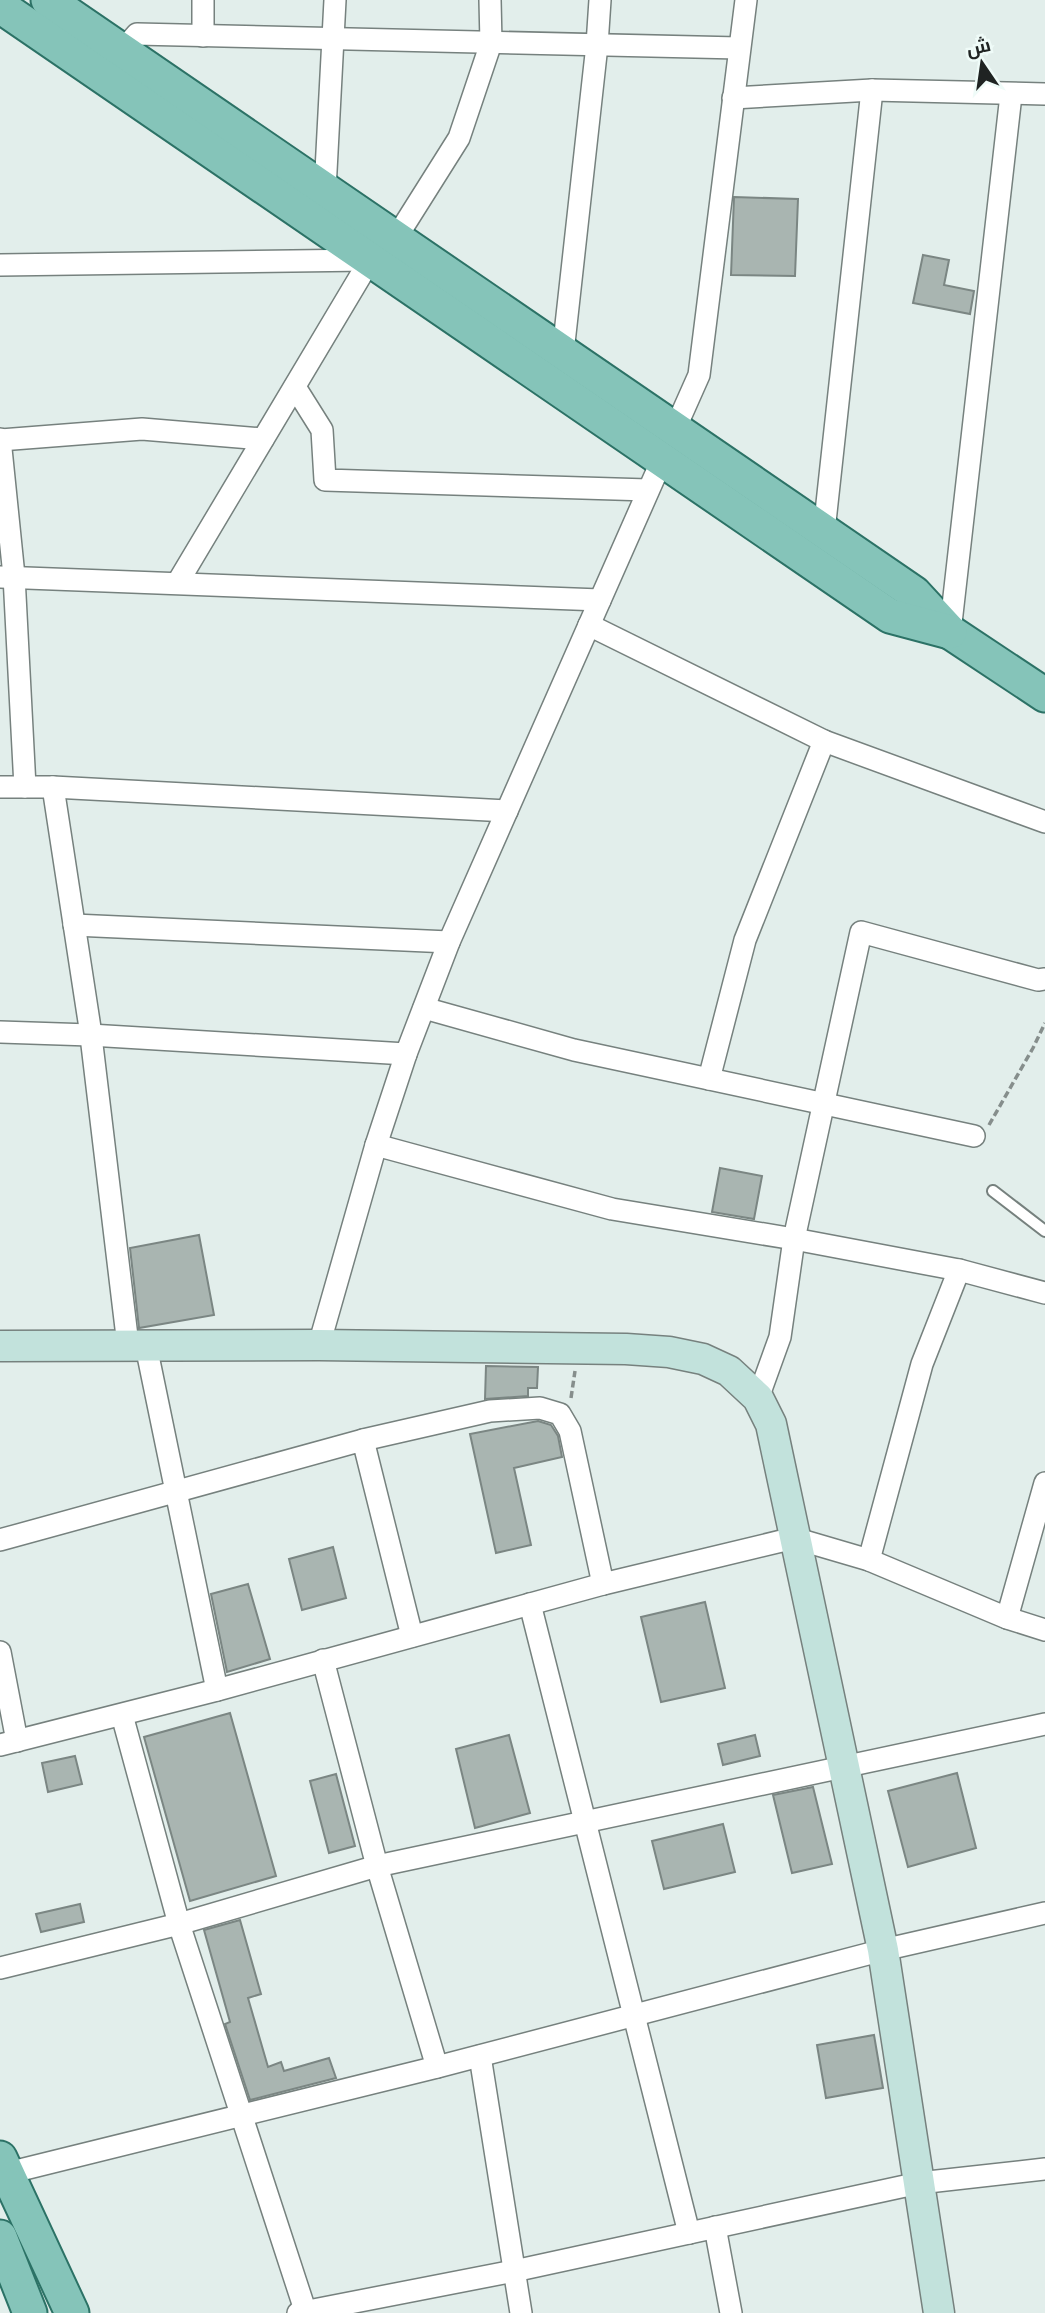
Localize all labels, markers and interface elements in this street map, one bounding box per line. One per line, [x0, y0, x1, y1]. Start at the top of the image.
north arrow [947, 28, 1017, 98]
text: ش [963, 30, 993, 61]

